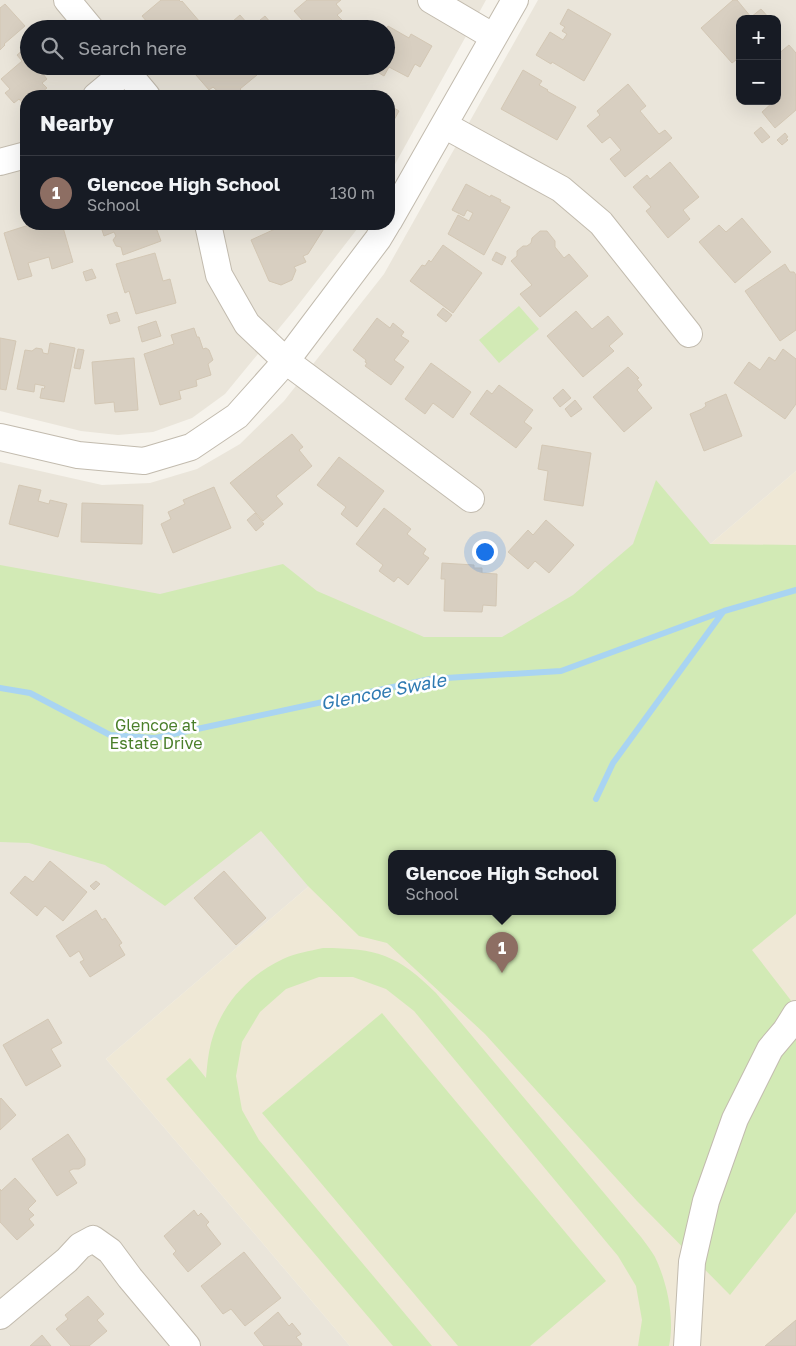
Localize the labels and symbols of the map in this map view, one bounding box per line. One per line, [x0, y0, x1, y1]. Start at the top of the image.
your location [472, 539, 498, 565]
water label: Glencoe Swale [319, 668, 449, 714]
park label: Glencoe at Estate Drive [110, 715, 202, 753]
pin: 1 [486, 932, 518, 973]

